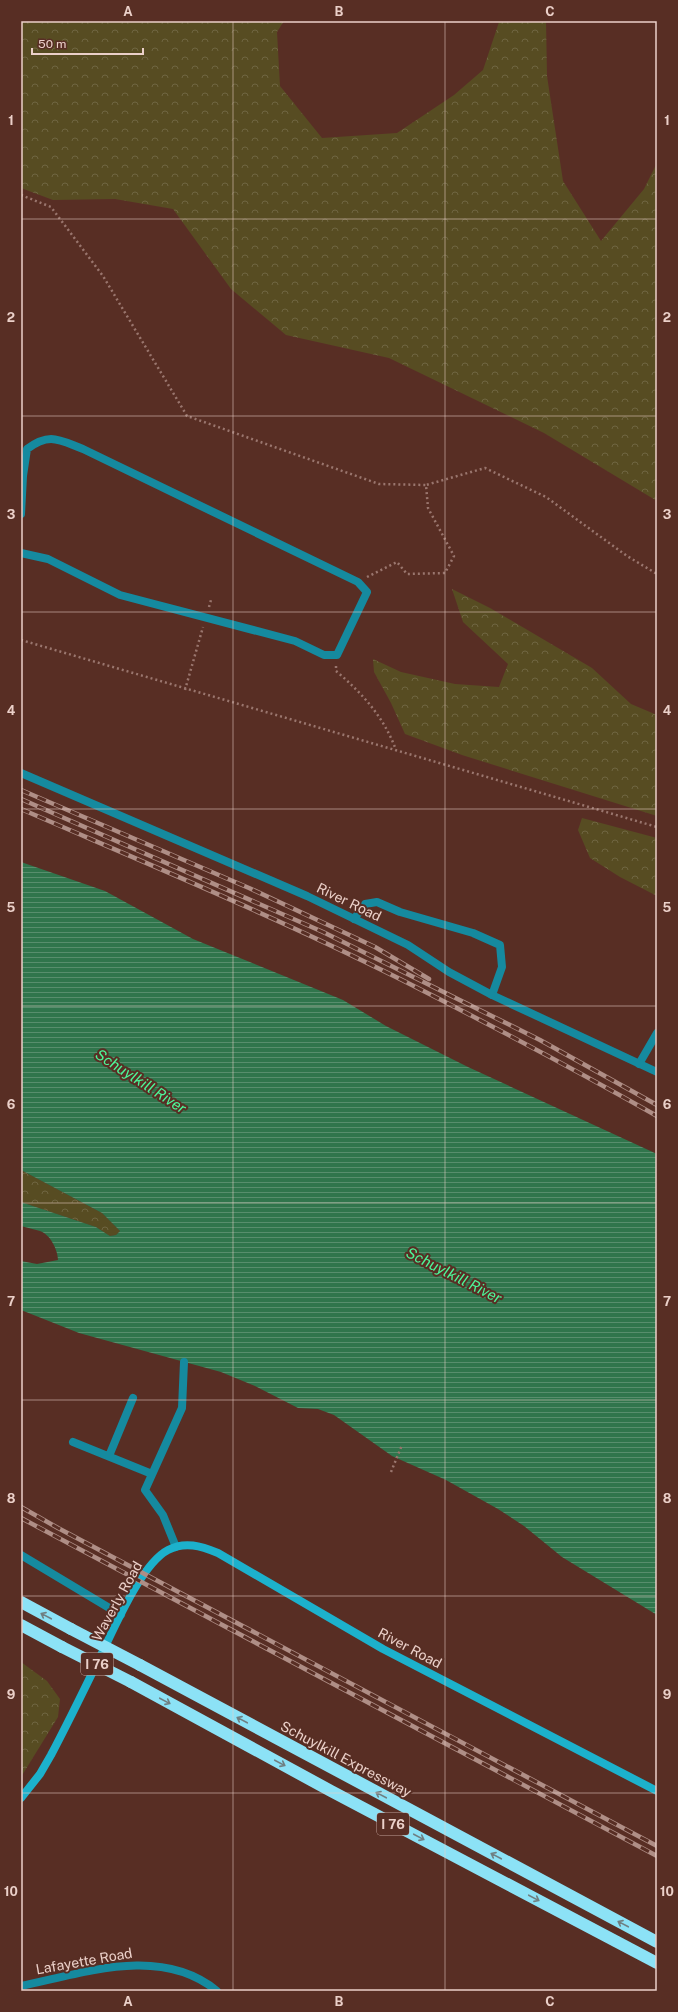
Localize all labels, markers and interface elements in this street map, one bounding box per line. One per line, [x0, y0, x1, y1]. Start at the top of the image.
text: A [123, 4, 133, 19]
text: B [335, 4, 344, 19]
text: C [545, 4, 555, 19]
scale bar [32, 30, 143, 56]
text: 50 m [38, 37, 66, 51]
text: 1 [8, 113, 14, 128]
text: 1 [664, 113, 670, 128]
text: 2 [7, 310, 15, 325]
text: 2 [663, 310, 671, 325]
text: 3 [7, 507, 16, 522]
text: 3 [663, 507, 672, 522]
text: 4 [7, 703, 16, 718]
text: 4 [663, 703, 672, 718]
street label: River Road [314, 880, 384, 924]
text: 5 [7, 900, 16, 915]
text: 5 [663, 900, 672, 915]
water label: Schuylkill River [92, 1045, 190, 1117]
text: 6 [7, 1097, 16, 1112]
text: 6 [663, 1097, 672, 1112]
water label: Schuylkill River [403, 1244, 505, 1307]
text: 7 [7, 1294, 15, 1309]
text: 7 [663, 1294, 671, 1309]
text: 8 [7, 1491, 16, 1506]
text: 8 [663, 1491, 672, 1506]
street label: Waverly Road [89, 1558, 145, 1644]
one-way arrow [40, 1611, 52, 1619]
street label: River Road [375, 1625, 445, 1671]
road number: I 76 [81, 1653, 113, 1675]
text: 9 [7, 1687, 15, 1702]
text: 9 [663, 1687, 671, 1702]
one-way arrow [159, 1698, 171, 1705]
one-way arrow [236, 1716, 248, 1723]
street label: Schuylkill Expressway [278, 1718, 415, 1801]
one-way arrow [274, 1760, 286, 1767]
one-way arrow [375, 1791, 387, 1798]
road number: I 76 [377, 1813, 409, 1835]
one-way arrow [413, 1834, 425, 1842]
one-way arrow [490, 1852, 502, 1859]
text: 10 [4, 1884, 18, 1899]
text: 10 [660, 1884, 674, 1899]
one-way arrow [528, 1895, 540, 1902]
one-way arrow [617, 1920, 629, 1927]
street label: Lafayette Road [34, 1945, 134, 1977]
text: A [123, 1994, 133, 2009]
text: B [335, 1994, 344, 2009]
text: C [545, 1994, 555, 2009]

